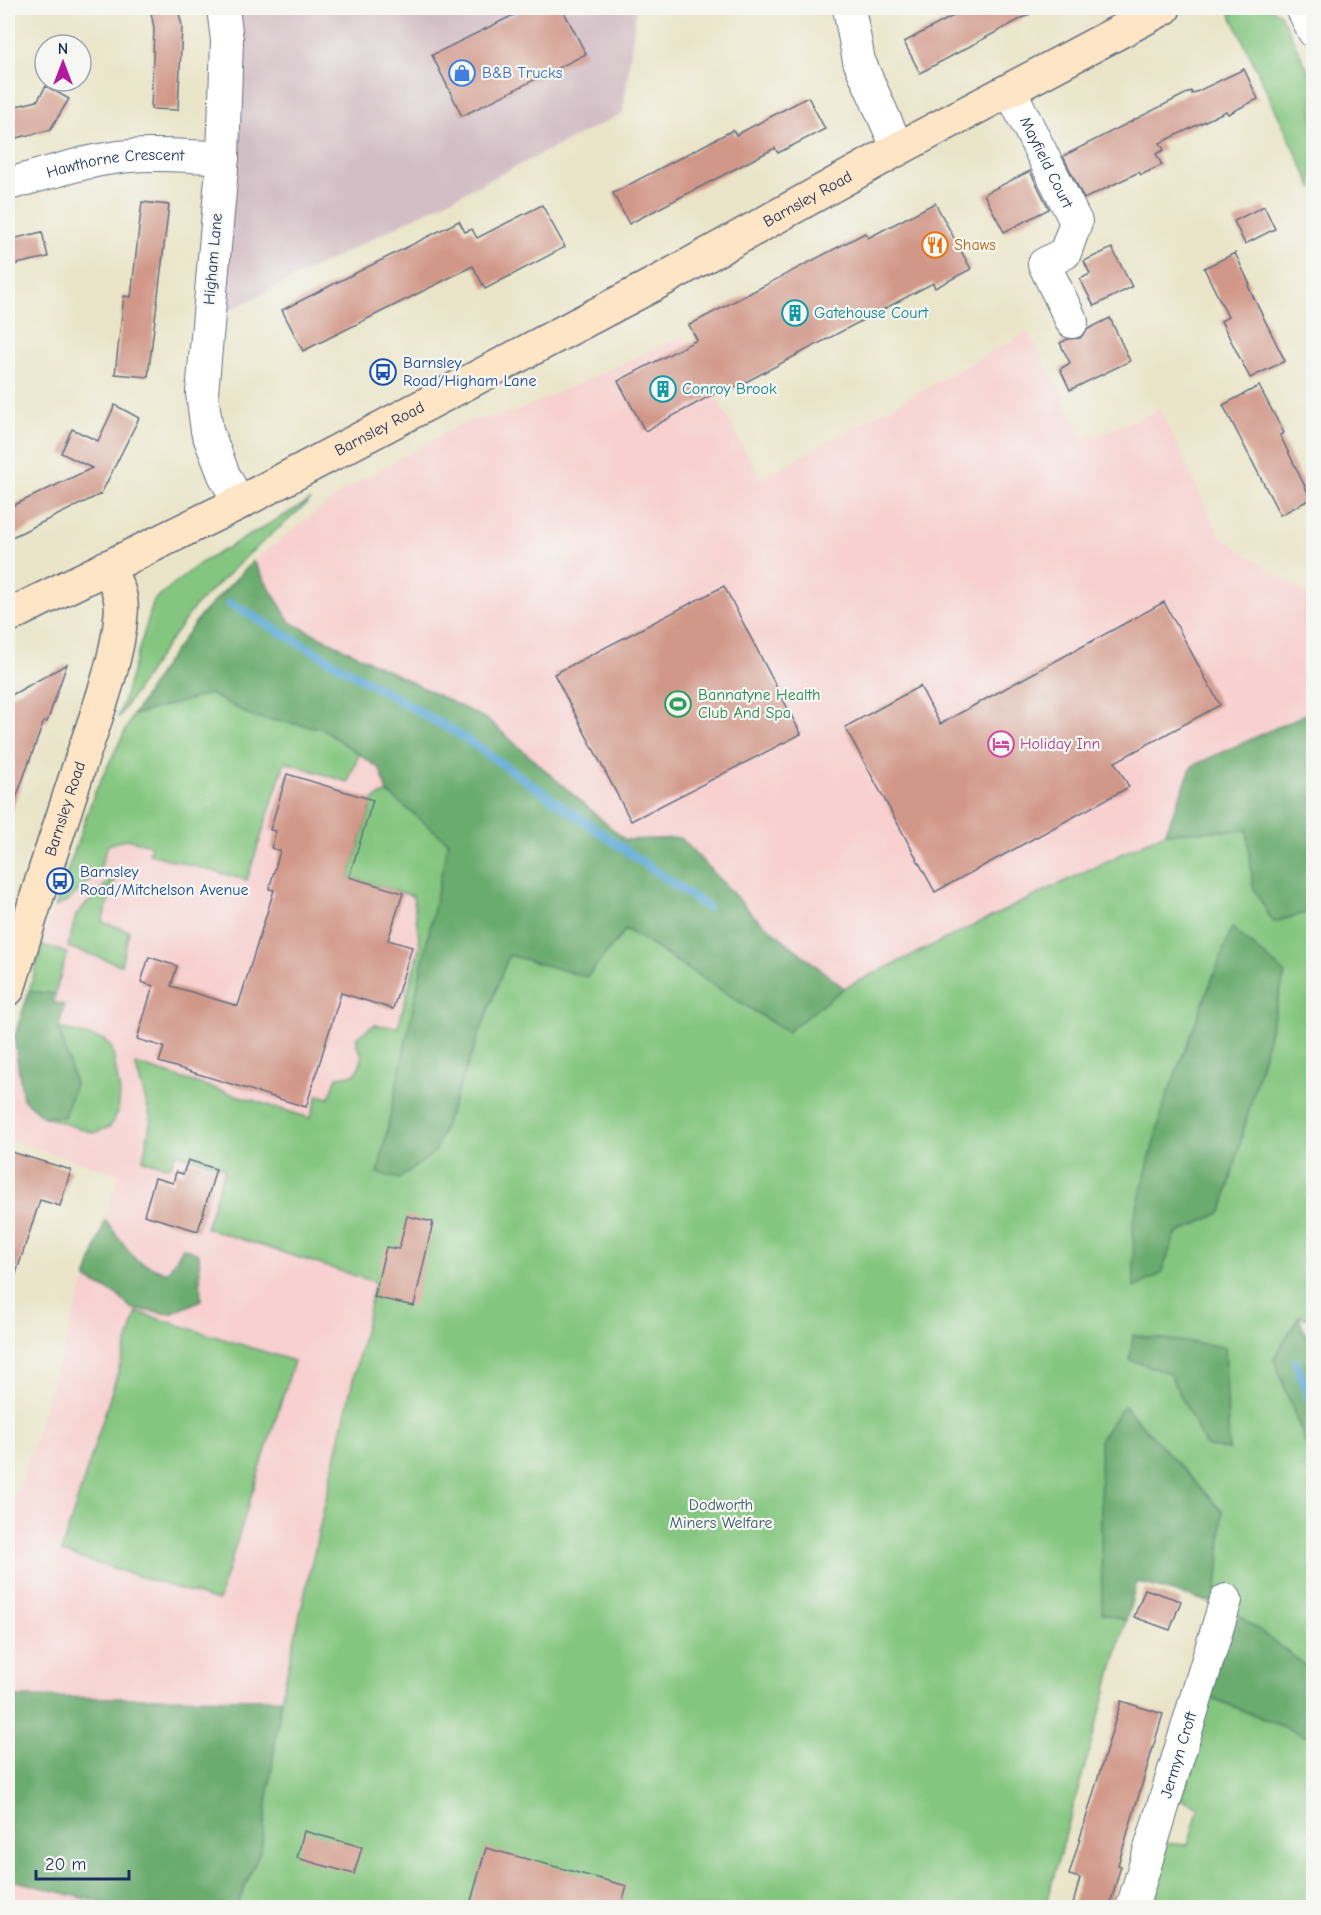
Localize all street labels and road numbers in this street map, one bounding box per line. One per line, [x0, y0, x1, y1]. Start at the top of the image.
street label: Mayfield Court [1016, 114, 1077, 211]
street label: Hawthorne Crescent [44, 146, 185, 182]
street label: Barnsley Road [760, 167, 855, 231]
street label: Higham Lane [200, 212, 226, 306]
street label: Barnsley Road [332, 398, 427, 460]
street label: Barnsley Road [41, 759, 89, 859]
street label: Jermyn Croft [1157, 1709, 1201, 1800]

